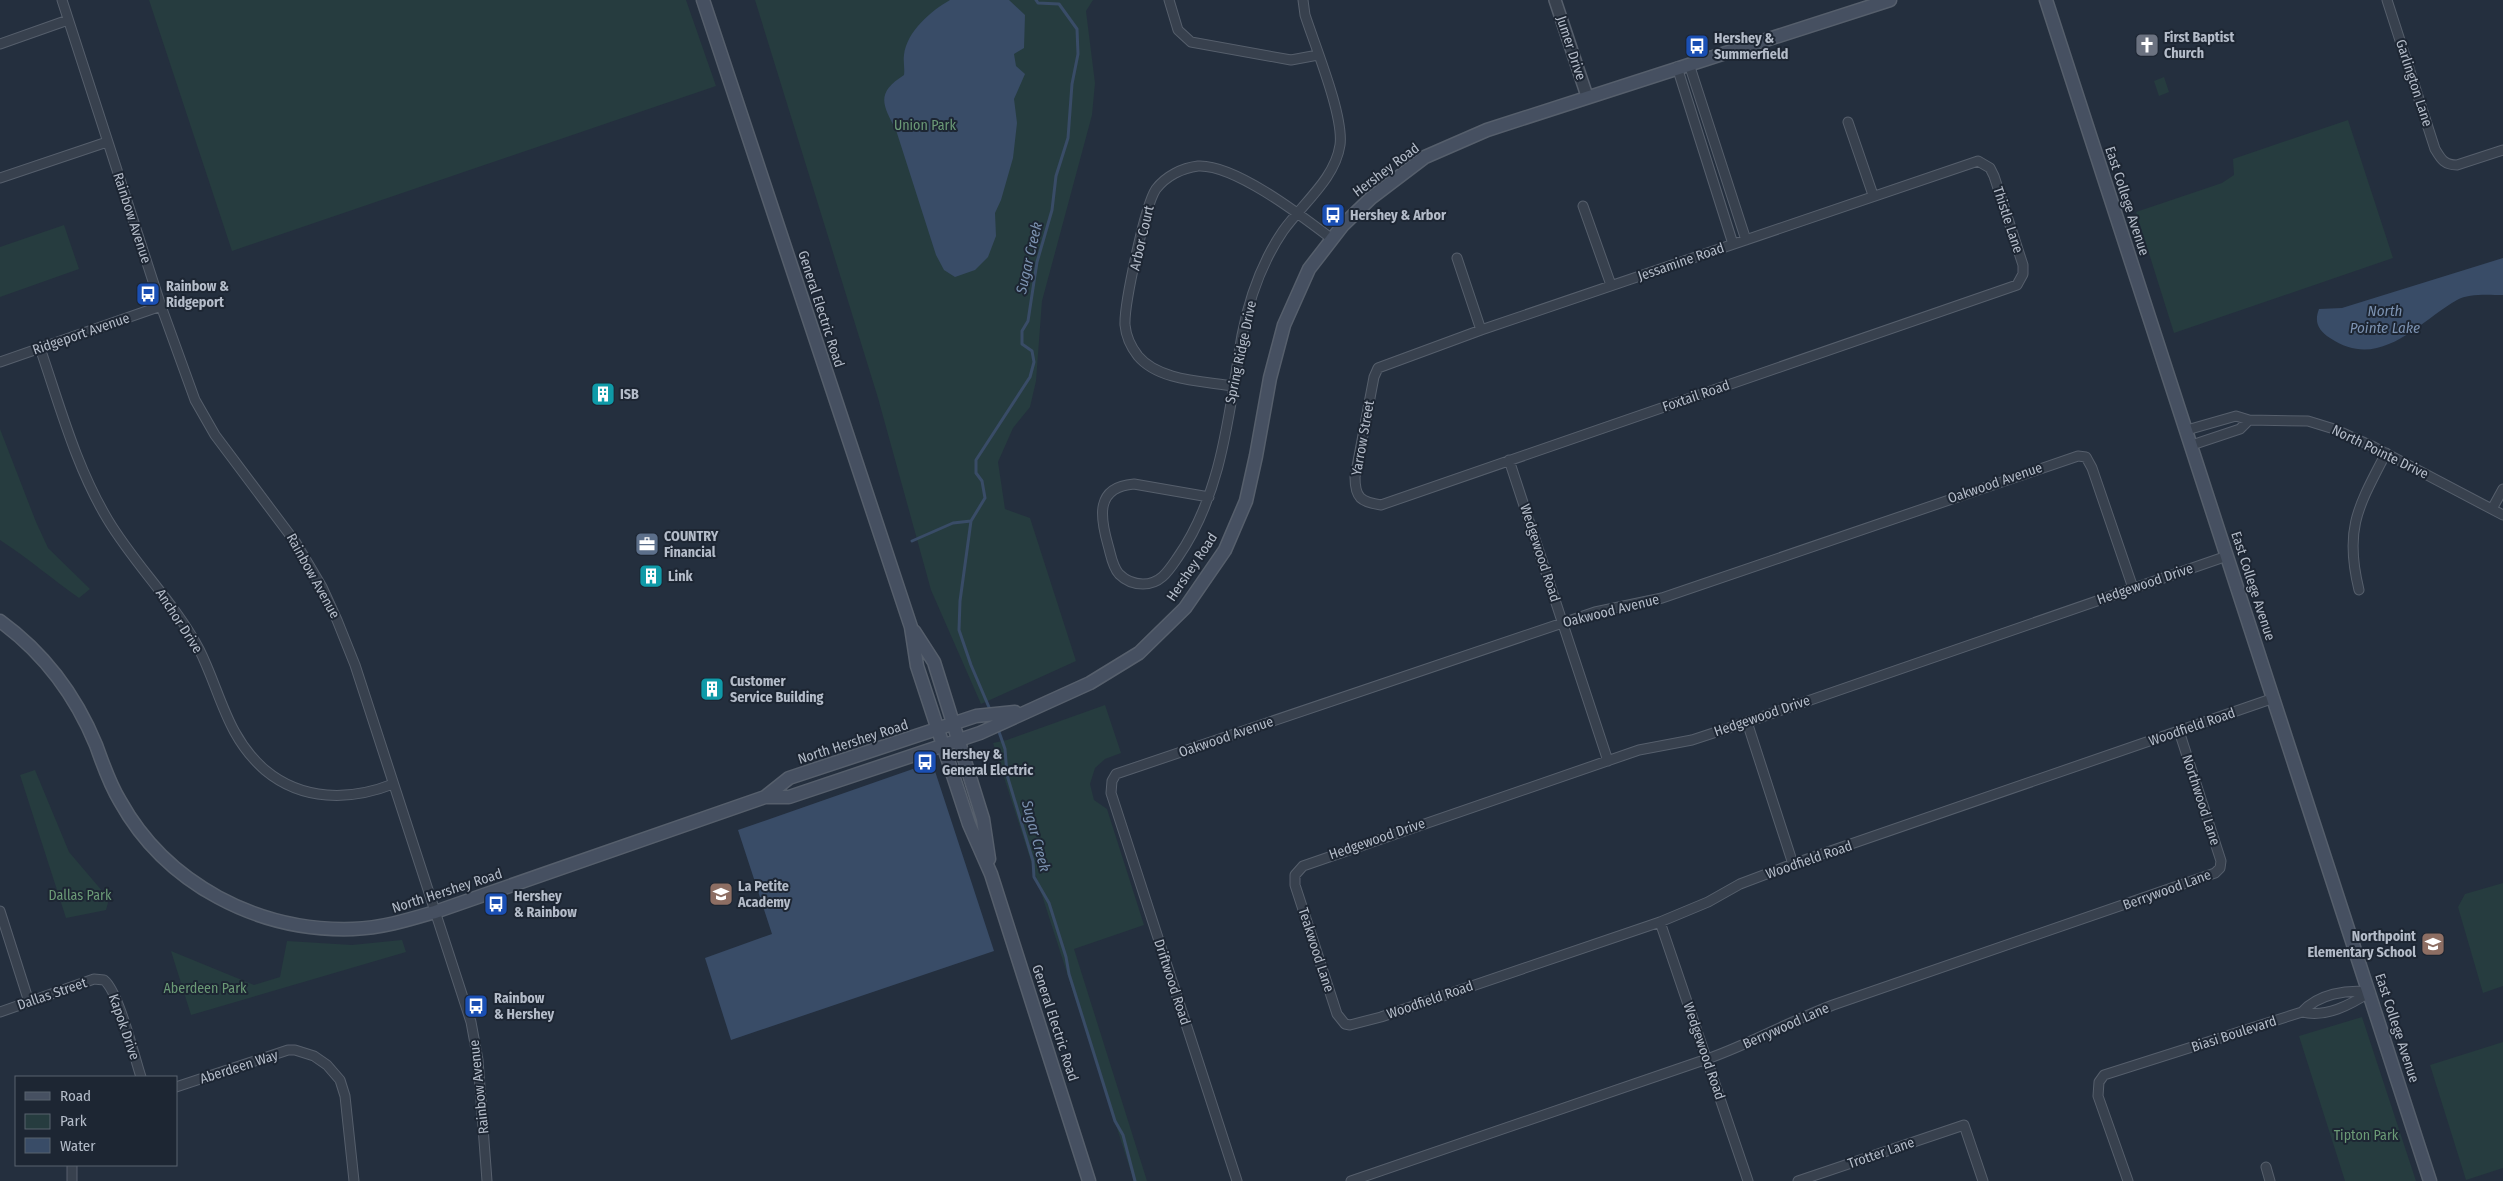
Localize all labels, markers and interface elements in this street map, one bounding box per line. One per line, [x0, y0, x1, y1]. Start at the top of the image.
street label: Jumer Drive [1553, 14, 1589, 82]
place label: First Baptist Church [2164, 29, 2236, 62]
place label: Hershey & Summerfield [1714, 30, 1788, 63]
church icon: First Baptist Church [2134, 32, 2160, 58]
bus stop icon: Hershey & Summerfield [1684, 33, 1710, 59]
street label: Garlington Lane [2392, 37, 2436, 129]
park label: Union Park [894, 117, 956, 134]
street label: Hershey Road [1349, 139, 1423, 201]
street label: East College Avenue [2101, 144, 2153, 258]
street label: Rainbow Avenue [109, 170, 155, 266]
street label: Thistle Lane [1989, 185, 2027, 255]
bus stop icon: Hershey & Arbor [1320, 202, 1346, 228]
street label: Arbor Court [1126, 203, 1158, 272]
place label: Hershey & Arbor [1350, 207, 1447, 224]
water label: Sugar Creek [1012, 220, 1046, 297]
street label: Jessamine Road [1636, 239, 1726, 285]
street label: General Electric Road [794, 249, 848, 369]
place label: Rainbow & Ridgeport [166, 278, 229, 311]
bus stop icon: Rainbow & Ridgeport [135, 281, 161, 307]
street label: Spring Ridge Drive [1222, 299, 1260, 405]
water label: North Pointe Lake [2350, 302, 2420, 337]
street label: Ridgeport Avenue [30, 309, 132, 359]
street label: Foxtail Road [1660, 377, 1732, 415]
building icon: ISB [590, 381, 616, 407]
place label: ISB [620, 386, 639, 403]
street label: Yarrow Street [1348, 399, 1378, 477]
street label: North Pointe Drive [2329, 421, 2431, 483]
street label: Oakwood Avenue [1946, 459, 2045, 507]
street label: Wedgewood Road [1516, 502, 1564, 604]
place label: COUNTRY Financial [664, 528, 719, 561]
street label: East College Avenue [2227, 529, 2279, 643]
street label: Hershey Road [1163, 530, 1221, 604]
street label: Rainbow Avenue [283, 531, 343, 622]
office icon: COUNTRY Financial [634, 531, 660, 557]
street label: Hedgewood Drive [2095, 560, 2195, 608]
building icon: Link [638, 563, 664, 589]
place label: Link [668, 568, 693, 585]
street label: Anchor Drive [152, 586, 206, 656]
street label: Oakwood Avenue [1561, 591, 1661, 631]
place label: Customer Service Building [730, 673, 824, 706]
building icon: Customer Service Building [699, 676, 725, 702]
street label: Hedgewood Drive [1712, 692, 1812, 740]
street label: Woodfield Road [2147, 704, 2237, 750]
street label: Oakwood Avenue [1177, 713, 1276, 761]
street label: North Hershey Road [796, 716, 910, 768]
place label: Hershey & General Electric [942, 746, 1034, 779]
bus stop icon: Hershey & General Electric [912, 749, 938, 775]
street label: Northwood Lane [2178, 752, 2224, 848]
water label: Sugar Creek [1018, 797, 1054, 874]
street label: Hedgewood Drive [1327, 815, 1427, 863]
street label: Woodfield Road [1764, 837, 1854, 883]
street label: North Hershey Road [390, 865, 504, 917]
street label: Berrywood Lane [2121, 866, 2213, 914]
place label: La Petite Academy [737, 878, 791, 911]
school or university icon: La Petite Academy [708, 881, 734, 907]
park label: Dallas Park [49, 887, 112, 904]
place label: Hershey & Rainbow [514, 888, 577, 921]
bus stop icon: Hershey & Rainbow [483, 891, 509, 917]
street label: Teakwood Lane [1294, 906, 1338, 994]
place label: Northpoint Elementary School [2308, 928, 2417, 961]
school or university icon: Northpoint Elementary School [2420, 931, 2446, 957]
street label: Driftwood Road [1150, 937, 1194, 1027]
street label: General Electric Road [1028, 963, 1082, 1083]
street label: East College Avenue [2371, 971, 2423, 1085]
street label: Dallas Street [15, 974, 89, 1014]
street label: Woodfield Road [1385, 977, 1475, 1023]
park label: Aberdeen Park [163, 980, 247, 997]
place label: Rainbow & Hershey [494, 990, 555, 1023]
street label: Kapok Drive [105, 992, 143, 1062]
bus stop icon: Rainbow & Hershey [463, 993, 489, 1019]
street label: Berrywood Lane [1740, 999, 1832, 1053]
street label: Wedgewood Road [1679, 1000, 1729, 1102]
street label: Biasi Boulevard [2189, 1012, 2279, 1056]
street label: Rainbow Avenue [466, 1039, 492, 1135]
street label: Aberdeen Way [198, 1046, 281, 1088]
legend [15, 1076, 178, 1166]
text: Road [60, 1087, 91, 1105]
text: Park [60, 1112, 87, 1130]
park label: Tipton Park [2334, 1127, 2399, 1144]
street label: Trotter Lane [1846, 1134, 1917, 1172]
text: Water [60, 1137, 96, 1155]

